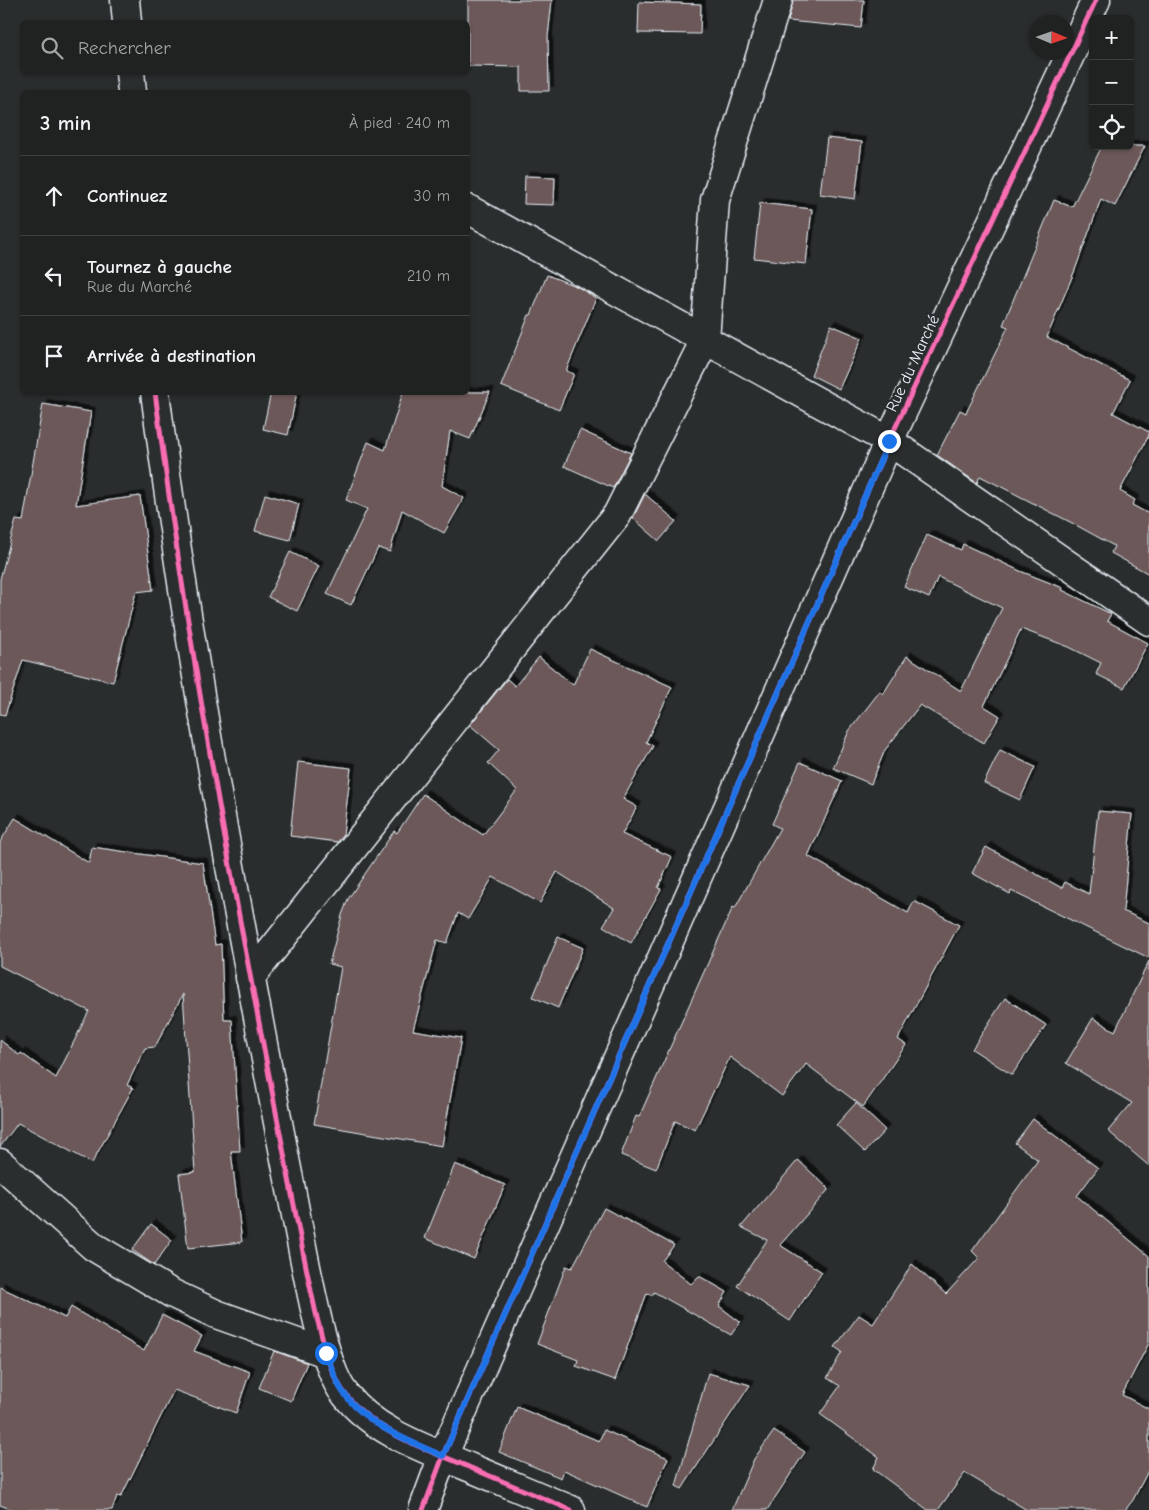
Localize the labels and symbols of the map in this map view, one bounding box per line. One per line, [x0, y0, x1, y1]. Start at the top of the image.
north arrow [1029, 15, 1074, 60]
street label: Rue du Marché [883, 312, 943, 415]
route end [878, 430, 901, 453]
route start [315, 1342, 338, 1365]

